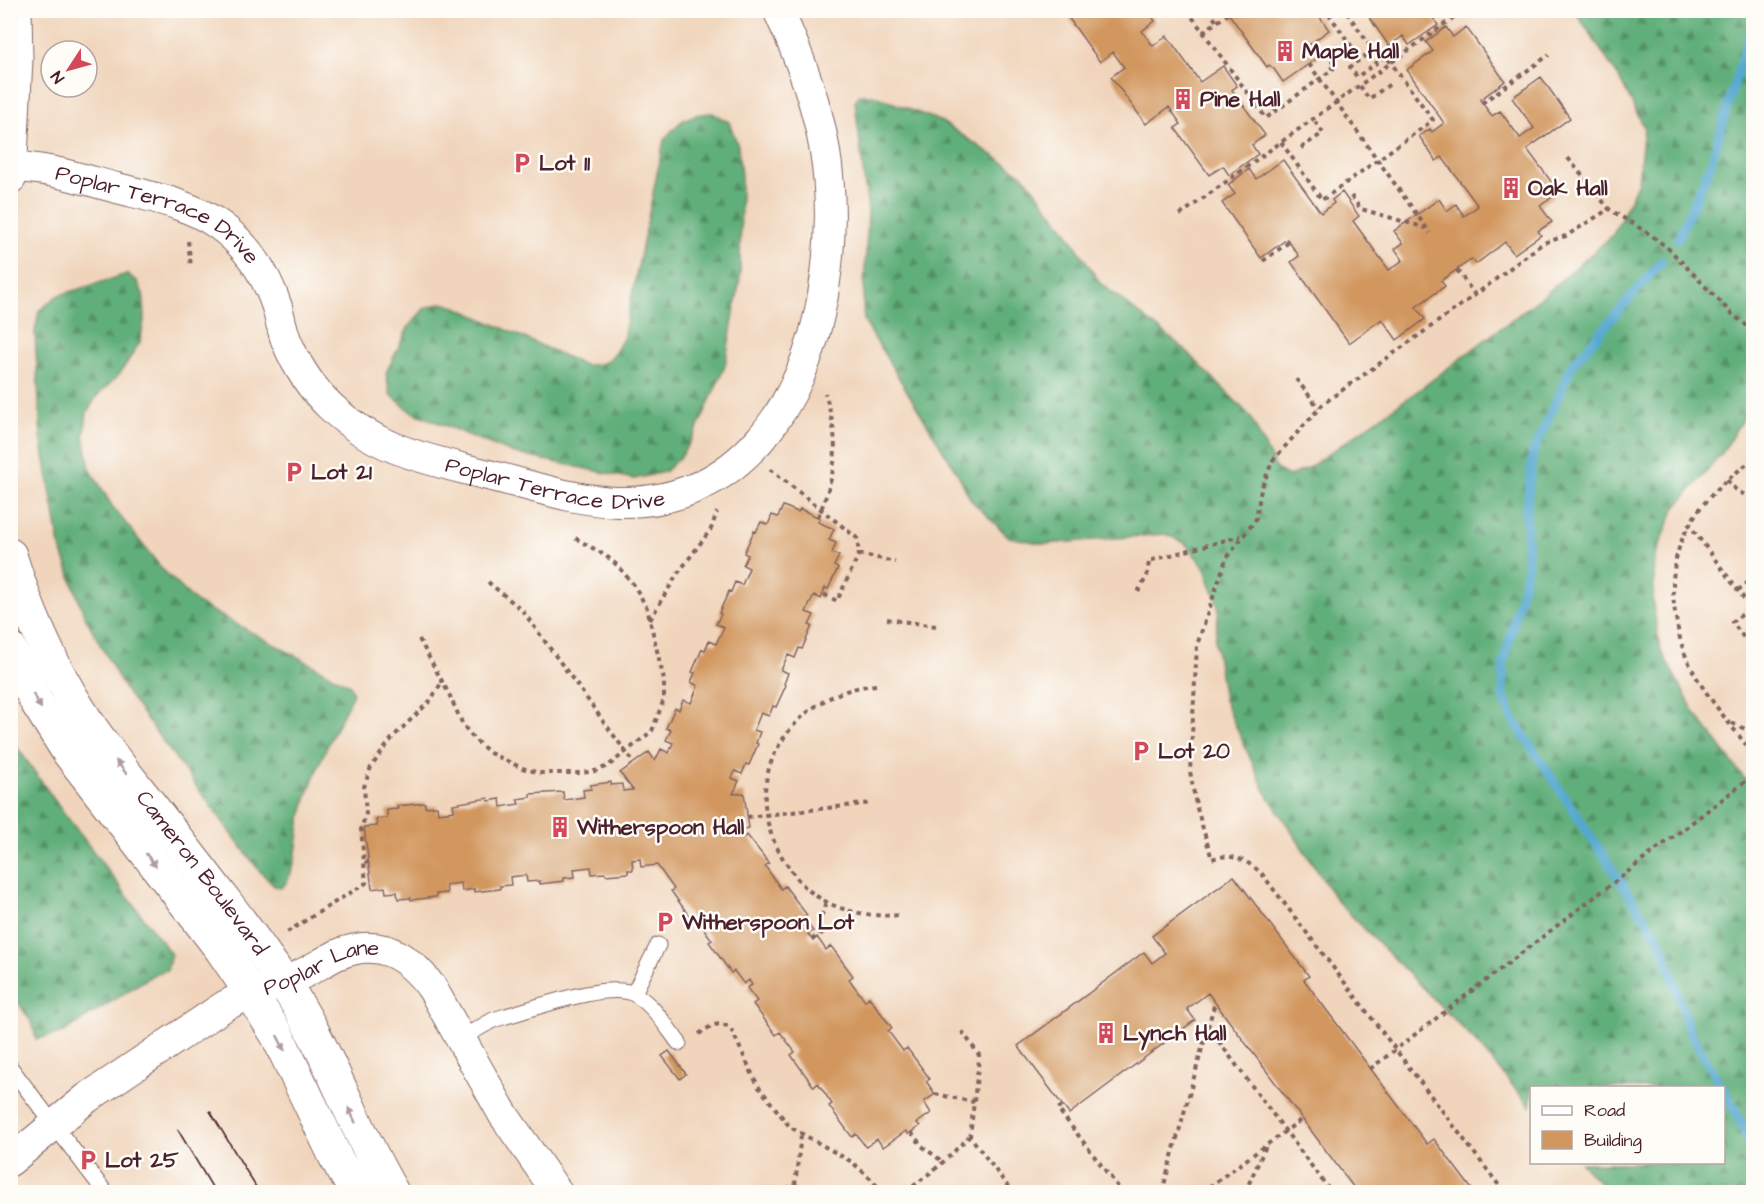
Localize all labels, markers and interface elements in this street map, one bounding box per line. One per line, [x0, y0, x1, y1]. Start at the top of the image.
place label: Maple Hall [1302, 36, 1400, 67]
north arrow [39, 39, 99, 99]
building icon: Maple Hall [1273, 39, 1297, 63]
text: N [46, 67, 70, 88]
place label: Pine Hall [1200, 84, 1281, 115]
building icon: Pine Hall [1171, 87, 1195, 111]
place label: Lot 11 [539, 148, 590, 179]
parking icon: Lot 11 [510, 151, 534, 175]
street label: Poplar Terrace Drive [53, 157, 267, 270]
place label: Oak Hall [1528, 173, 1608, 204]
building icon: Oak Hall [1499, 176, 1523, 200]
street label: Poplar Terrace Drive [442, 449, 668, 518]
place label: Lot 21 [311, 457, 372, 488]
parking icon: Lot 21 [282, 460, 306, 484]
one-way arrow [32, 693, 42, 710]
place label: Lot 20 [1158, 736, 1230, 767]
parking icon: Lot 20 [1129, 739, 1153, 763]
one-way arrow [114, 759, 127, 775]
street label: Cameron Boulevard [129, 783, 275, 962]
place label: Witherspoon Hall [576, 812, 745, 843]
building icon: Witherspoon Hall [548, 815, 572, 839]
one-way arrow [144, 852, 156, 867]
place label: Witherspoon Lot [681, 907, 855, 938]
parking icon: Witherspoon Lot [653, 910, 677, 934]
street label: Poplar Lane [259, 932, 381, 1003]
place label: Lynch Hall [1123, 1018, 1227, 1051]
building icon: Lynch Hall [1094, 1021, 1118, 1045]
one-way arrow [276, 1035, 286, 1052]
legend [1530, 1086, 1725, 1164]
text: Road [1584, 1098, 1625, 1123]
one-way arrow [347, 1105, 357, 1123]
text: Building [1584, 1128, 1642, 1154]
place label: Lot 25 [105, 1145, 179, 1176]
parking icon: Lot 25 [76, 1148, 100, 1172]

